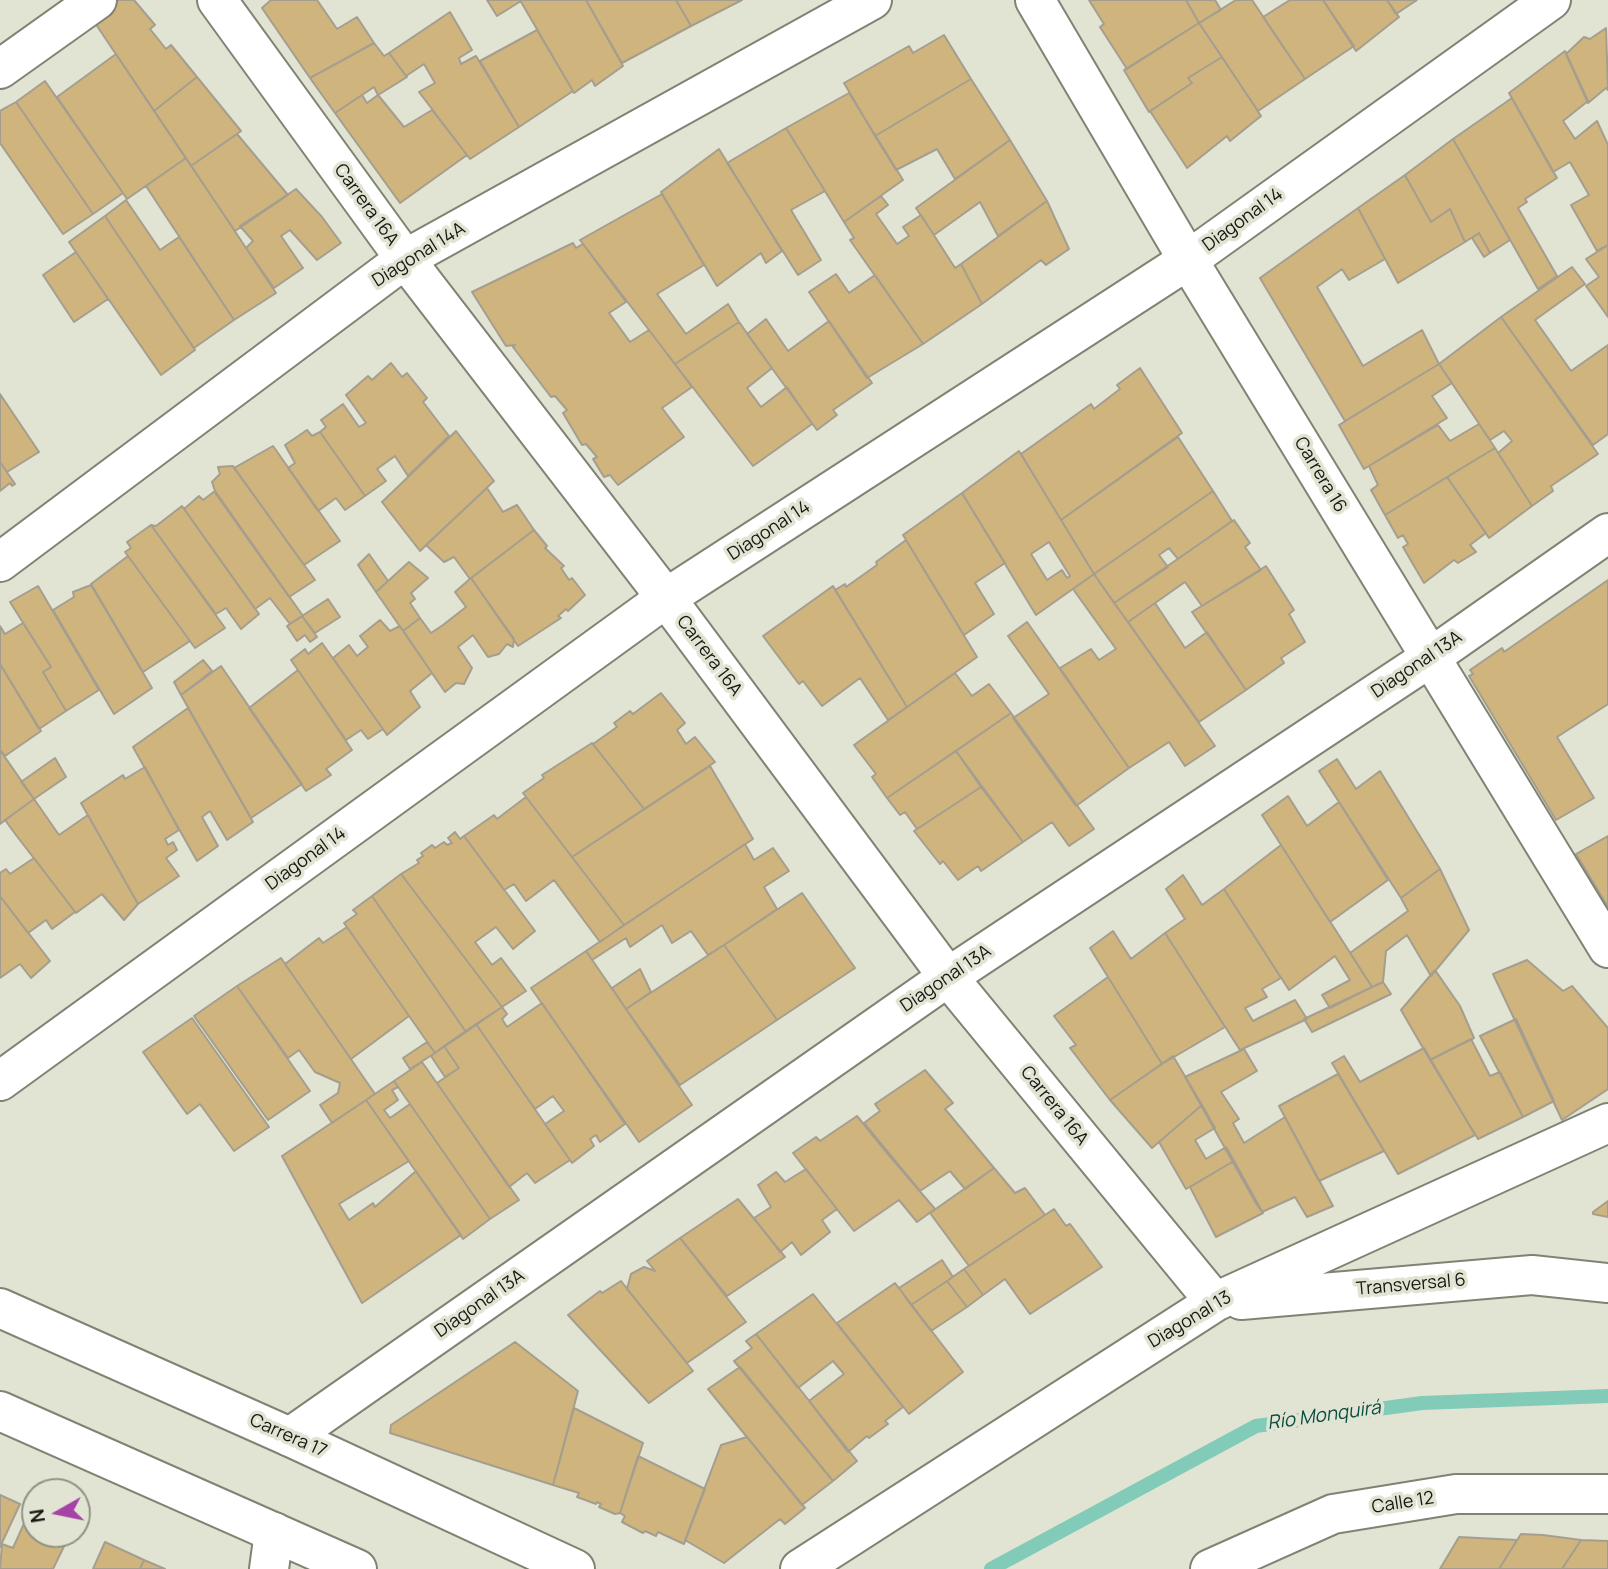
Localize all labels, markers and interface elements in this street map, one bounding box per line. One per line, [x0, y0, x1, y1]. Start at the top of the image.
street label: Carrera 16A [329, 160, 403, 250]
street label: Diagonal 14 [1199, 184, 1287, 256]
street label: Diagonal 14A [369, 218, 469, 292]
street label: Carrera 16 [1289, 433, 1351, 517]
street label: Diagonal 14 [724, 496, 814, 566]
street label: Carrera 16A [672, 611, 746, 701]
street label: Diagonal 13A [1368, 627, 1466, 703]
street label: Diagonal 14 [262, 823, 350, 895]
street label: Diagonal 13A [897, 941, 995, 1017]
street label: Carrera 16A [1016, 1062, 1092, 1150]
street label: Diagonal 13A [431, 1265, 529, 1343]
street label: Transversal 6 [1355, 1269, 1467, 1301]
street label: Diagonal 13 [1145, 1287, 1235, 1353]
water label: Río Monquirá [1266, 1397, 1382, 1435]
street label: Carrera 17 [246, 1409, 330, 1463]
north arrow [21, 1478, 91, 1548]
street label: Calle 12 [1370, 1487, 1436, 1519]
text: N [23, 1507, 51, 1525]

